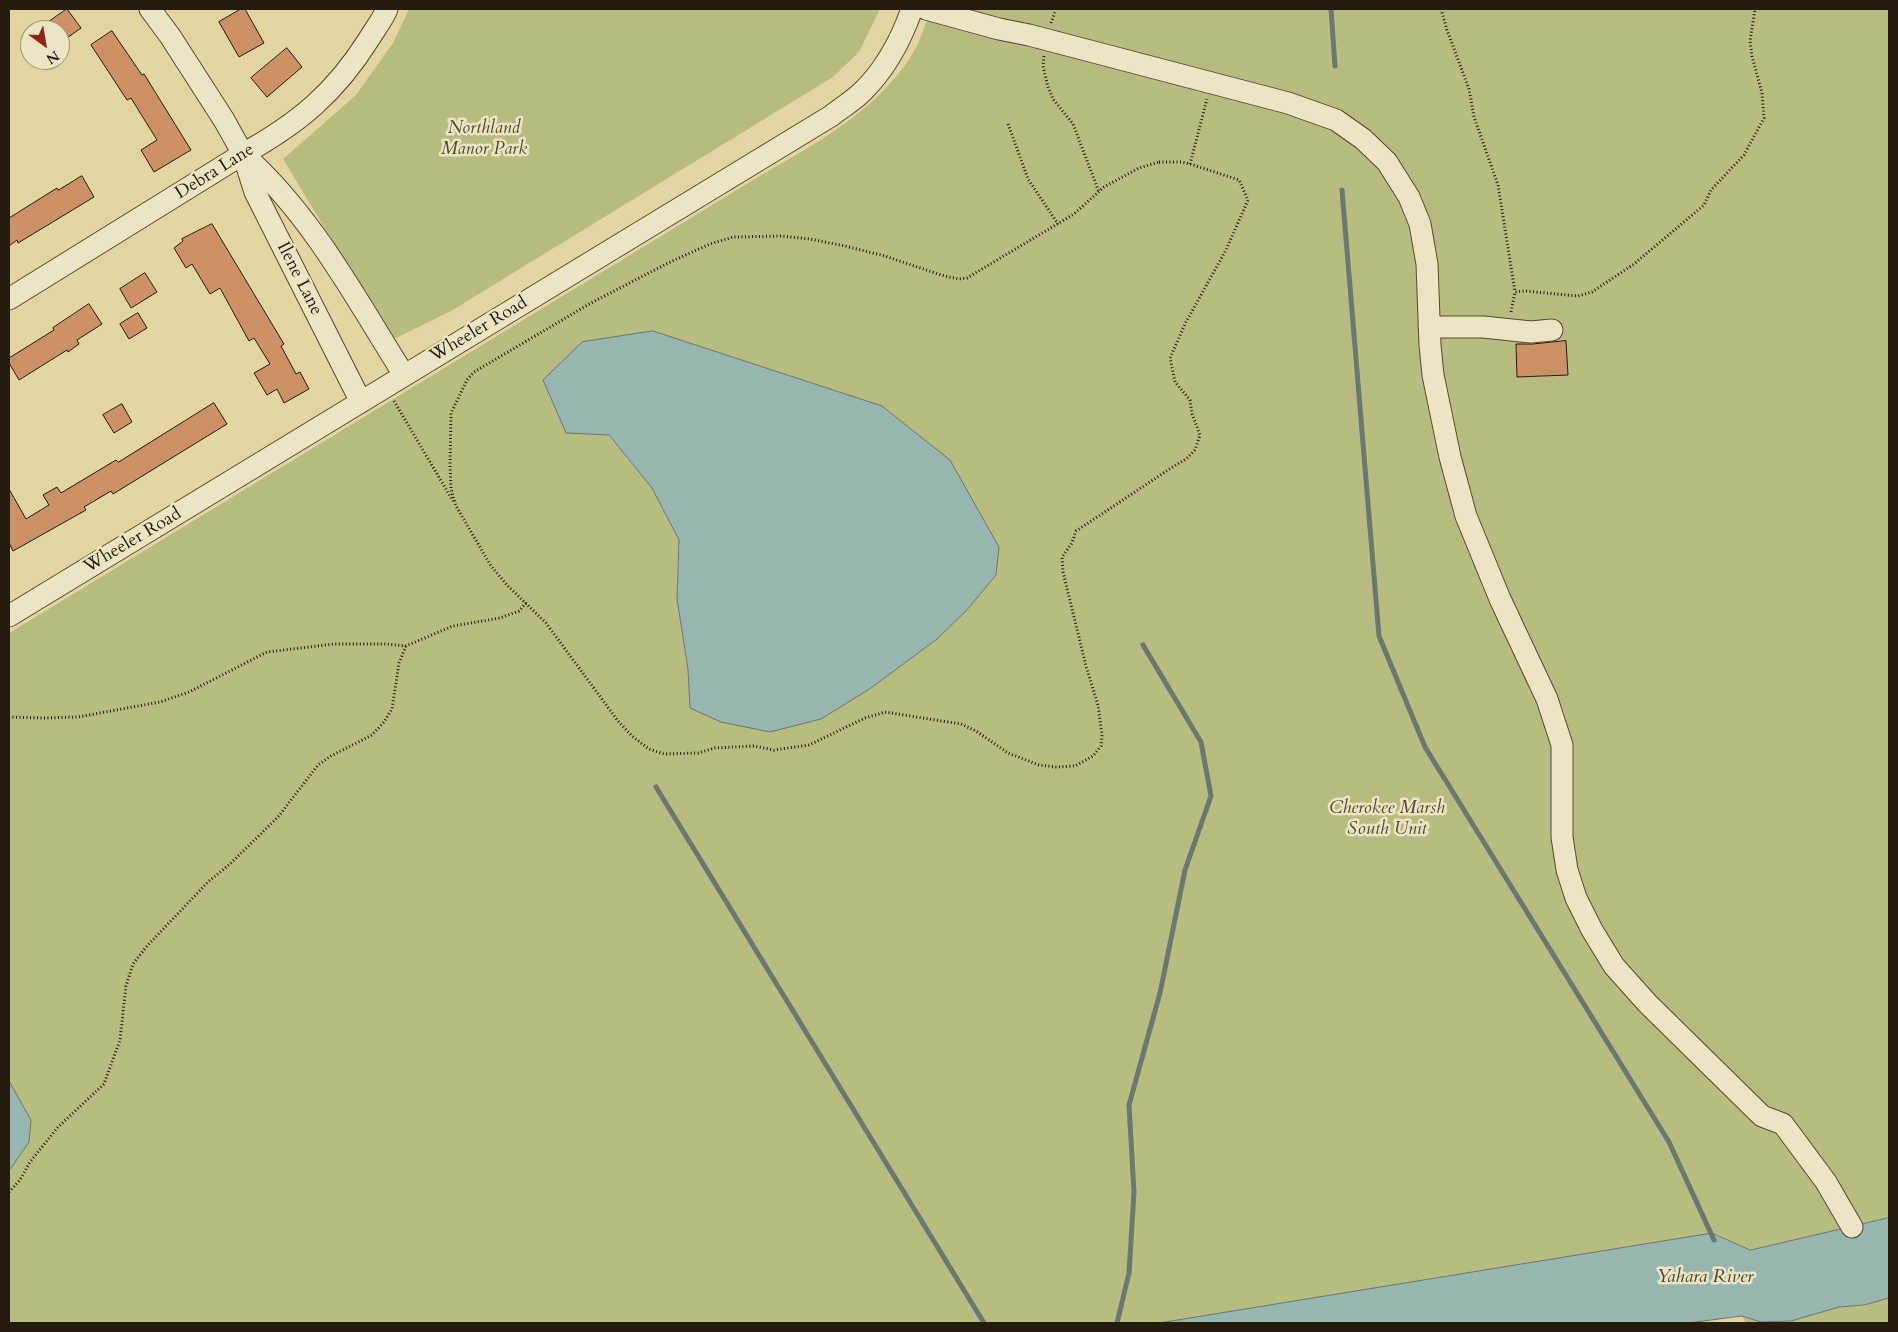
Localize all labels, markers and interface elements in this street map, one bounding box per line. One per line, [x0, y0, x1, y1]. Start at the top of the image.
north arrow [20, 20, 70, 70]
text: N [42, 46, 63, 69]
park label: Northland Manor Park [441, 118, 527, 160]
street label: Debra Lane [172, 139, 258, 205]
street label: Ilene Lane [271, 239, 327, 319]
street label: Wheeler Road [426, 292, 532, 368]
street label: Wheeler Road [80, 503, 186, 579]
park label: Cherokee Marsh South Unit [1329, 798, 1445, 841]
water label: Yahara River [1656, 1267, 1754, 1289]

